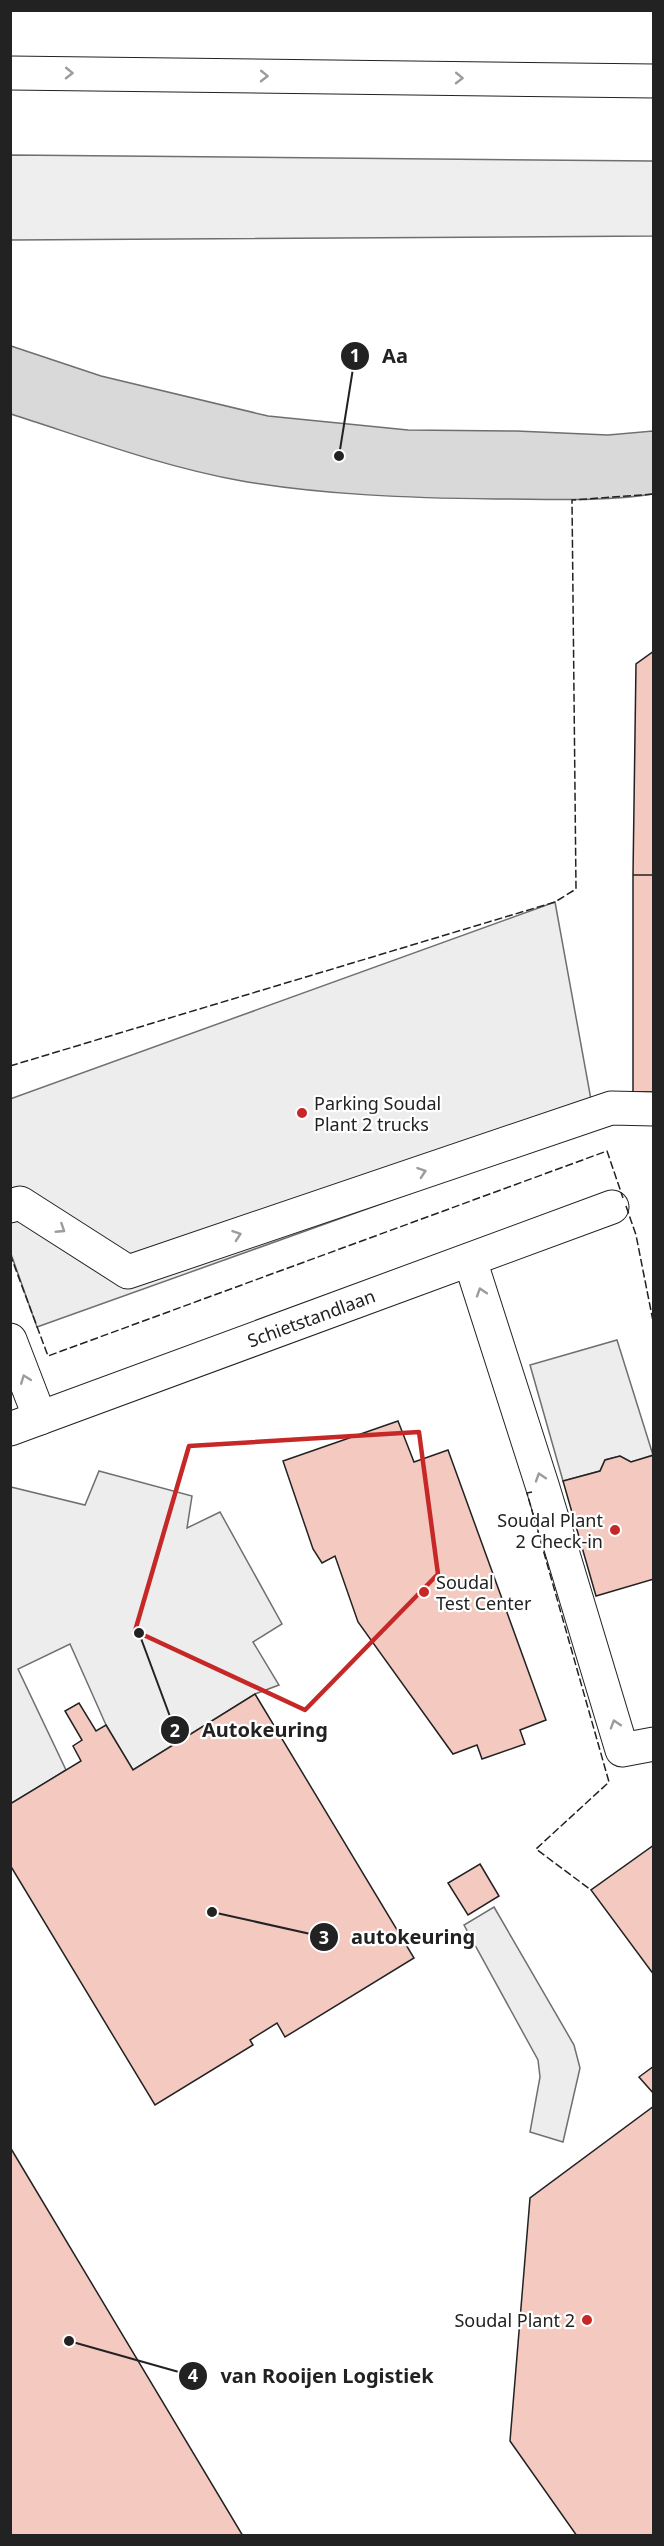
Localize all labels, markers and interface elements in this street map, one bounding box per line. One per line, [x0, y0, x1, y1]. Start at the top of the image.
one-way arrow [64, 67, 73, 80]
one-way arrow [259, 70, 268, 82]
one-way arrow [454, 72, 463, 85]
callout: Aa [340, 337, 420, 375]
text: Aa [382, 342, 408, 369]
text: 1 [350, 343, 360, 367]
place label: Parking Soudal Plant 2 trucks [314, 1091, 441, 1136]
marker: Parking Soudal Plant 2 trucks [295, 1106, 309, 1120]
one-way arrow [416, 1167, 426, 1180]
one-way arrow [54, 1222, 65, 1233]
one-way arrow [231, 1230, 242, 1242]
street label: Schietstandlaan [244, 1283, 378, 1352]
one-way arrow [475, 1287, 488, 1298]
one-way arrow [20, 1374, 33, 1385]
one-way arrow [535, 1472, 547, 1483]
place label: Soudal Plant 2 Check-in [497, 1508, 603, 1553]
marker: Soudal Plant 2 Check-in [608, 1523, 622, 1537]
place label: Soudal Test Center [436, 1570, 532, 1615]
marker: Soudal Test Center [417, 1585, 431, 1599]
callout: Autokeuring [160, 1711, 339, 1749]
text: Autokeuring [202, 1716, 328, 1743]
text: 2 [170, 1718, 180, 1742]
one-way arrow [610, 1719, 622, 1730]
callout: autokeuring [309, 1918, 487, 1956]
text: autokeuring [351, 1923, 475, 1950]
text: 3 [319, 1925, 329, 1949]
place label: Soudal Plant 2 [454, 2308, 575, 2332]
marker: Soudal Plant 2 [580, 2313, 594, 2327]
callout: van Rooijen Logistiek [178, 2357, 445, 2395]
text: van Rooijen Logistiek [220, 2362, 434, 2389]
text: 4 [188, 2363, 198, 2387]

